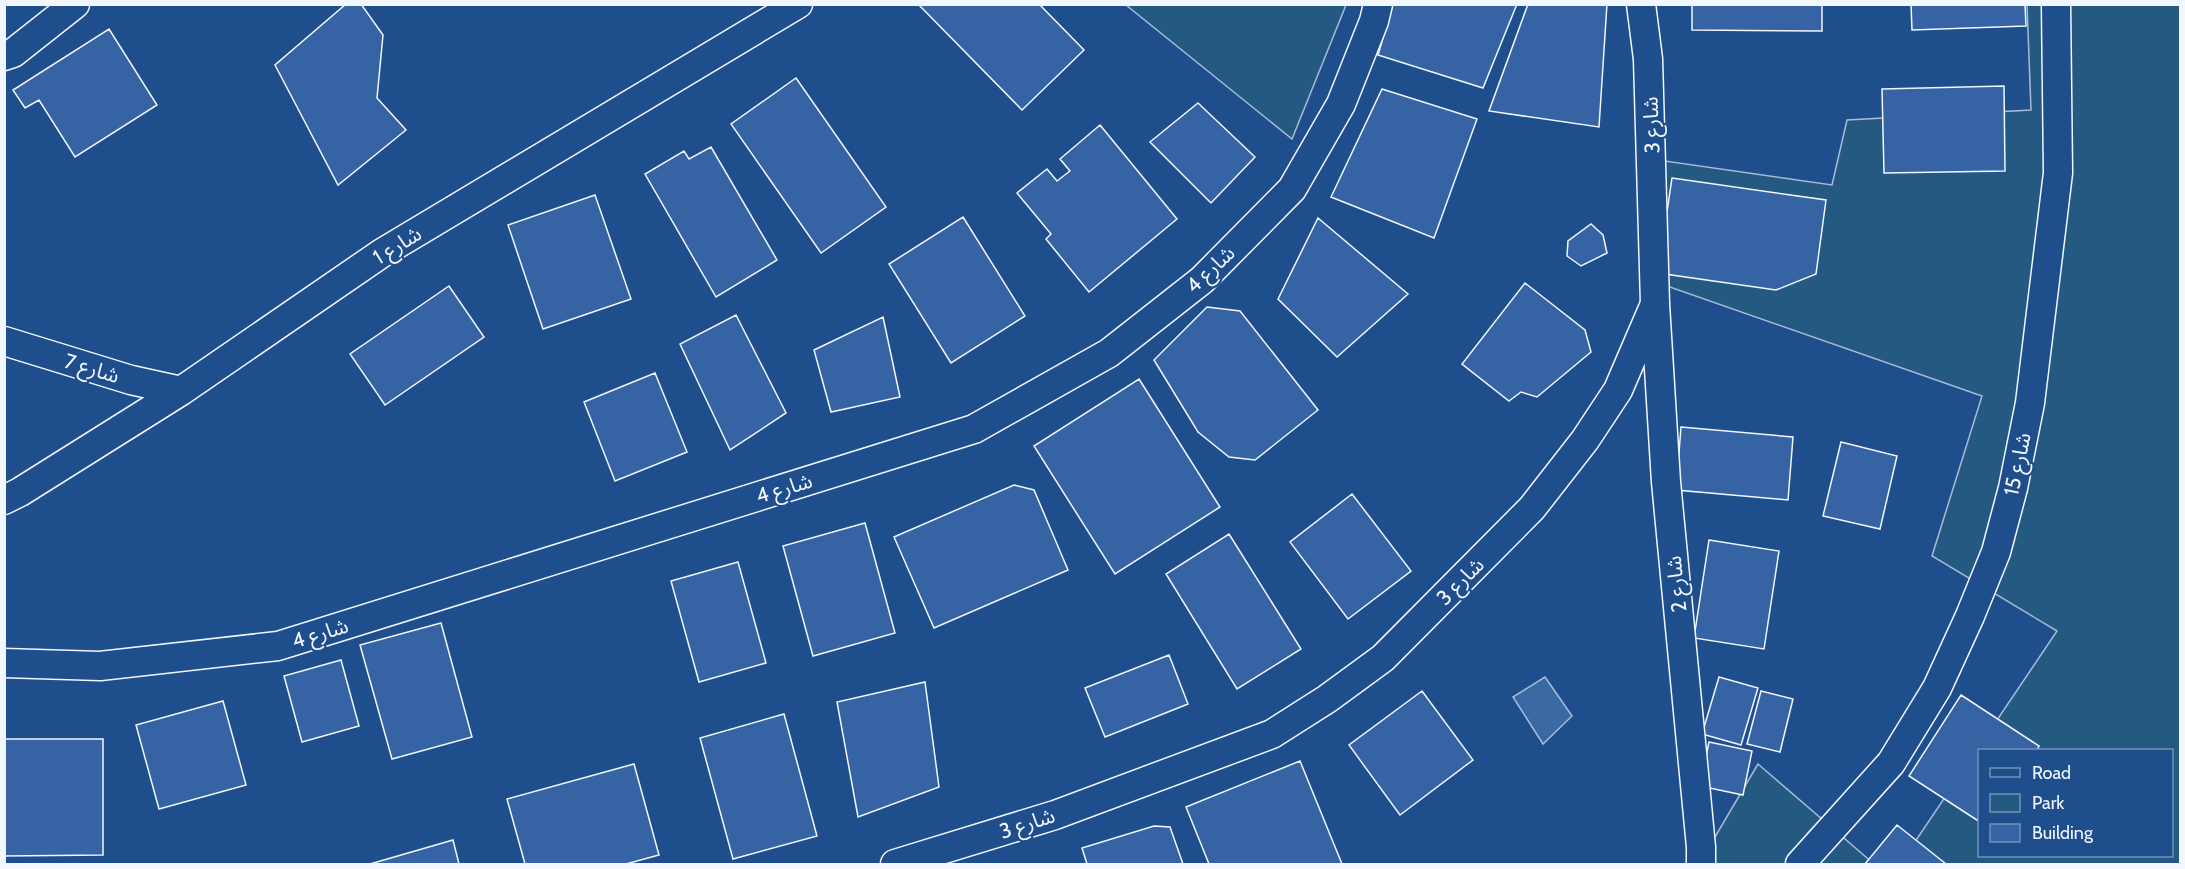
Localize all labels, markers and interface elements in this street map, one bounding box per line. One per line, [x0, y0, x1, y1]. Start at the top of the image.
street label: شارع 3 [1638, 96, 1667, 154]
street label: شارع 1 [368, 220, 427, 272]
street label: شارع 4 [1180, 240, 1242, 300]
street label: شارع 7 [61, 348, 123, 391]
street label: شارع 15 [1998, 430, 2039, 498]
street label: شارع 4 [753, 468, 816, 511]
street label: شارع 3 [1431, 552, 1491, 612]
street label: شارع 2 [1661, 554, 1694, 613]
street label: شارع 4 [289, 613, 352, 656]
legend [1978, 749, 2173, 857]
text: Road [2032, 762, 2071, 784]
text: Park [2032, 792, 2065, 814]
street label: شارع 3 [996, 802, 1059, 847]
text: Building [2032, 822, 2094, 844]

